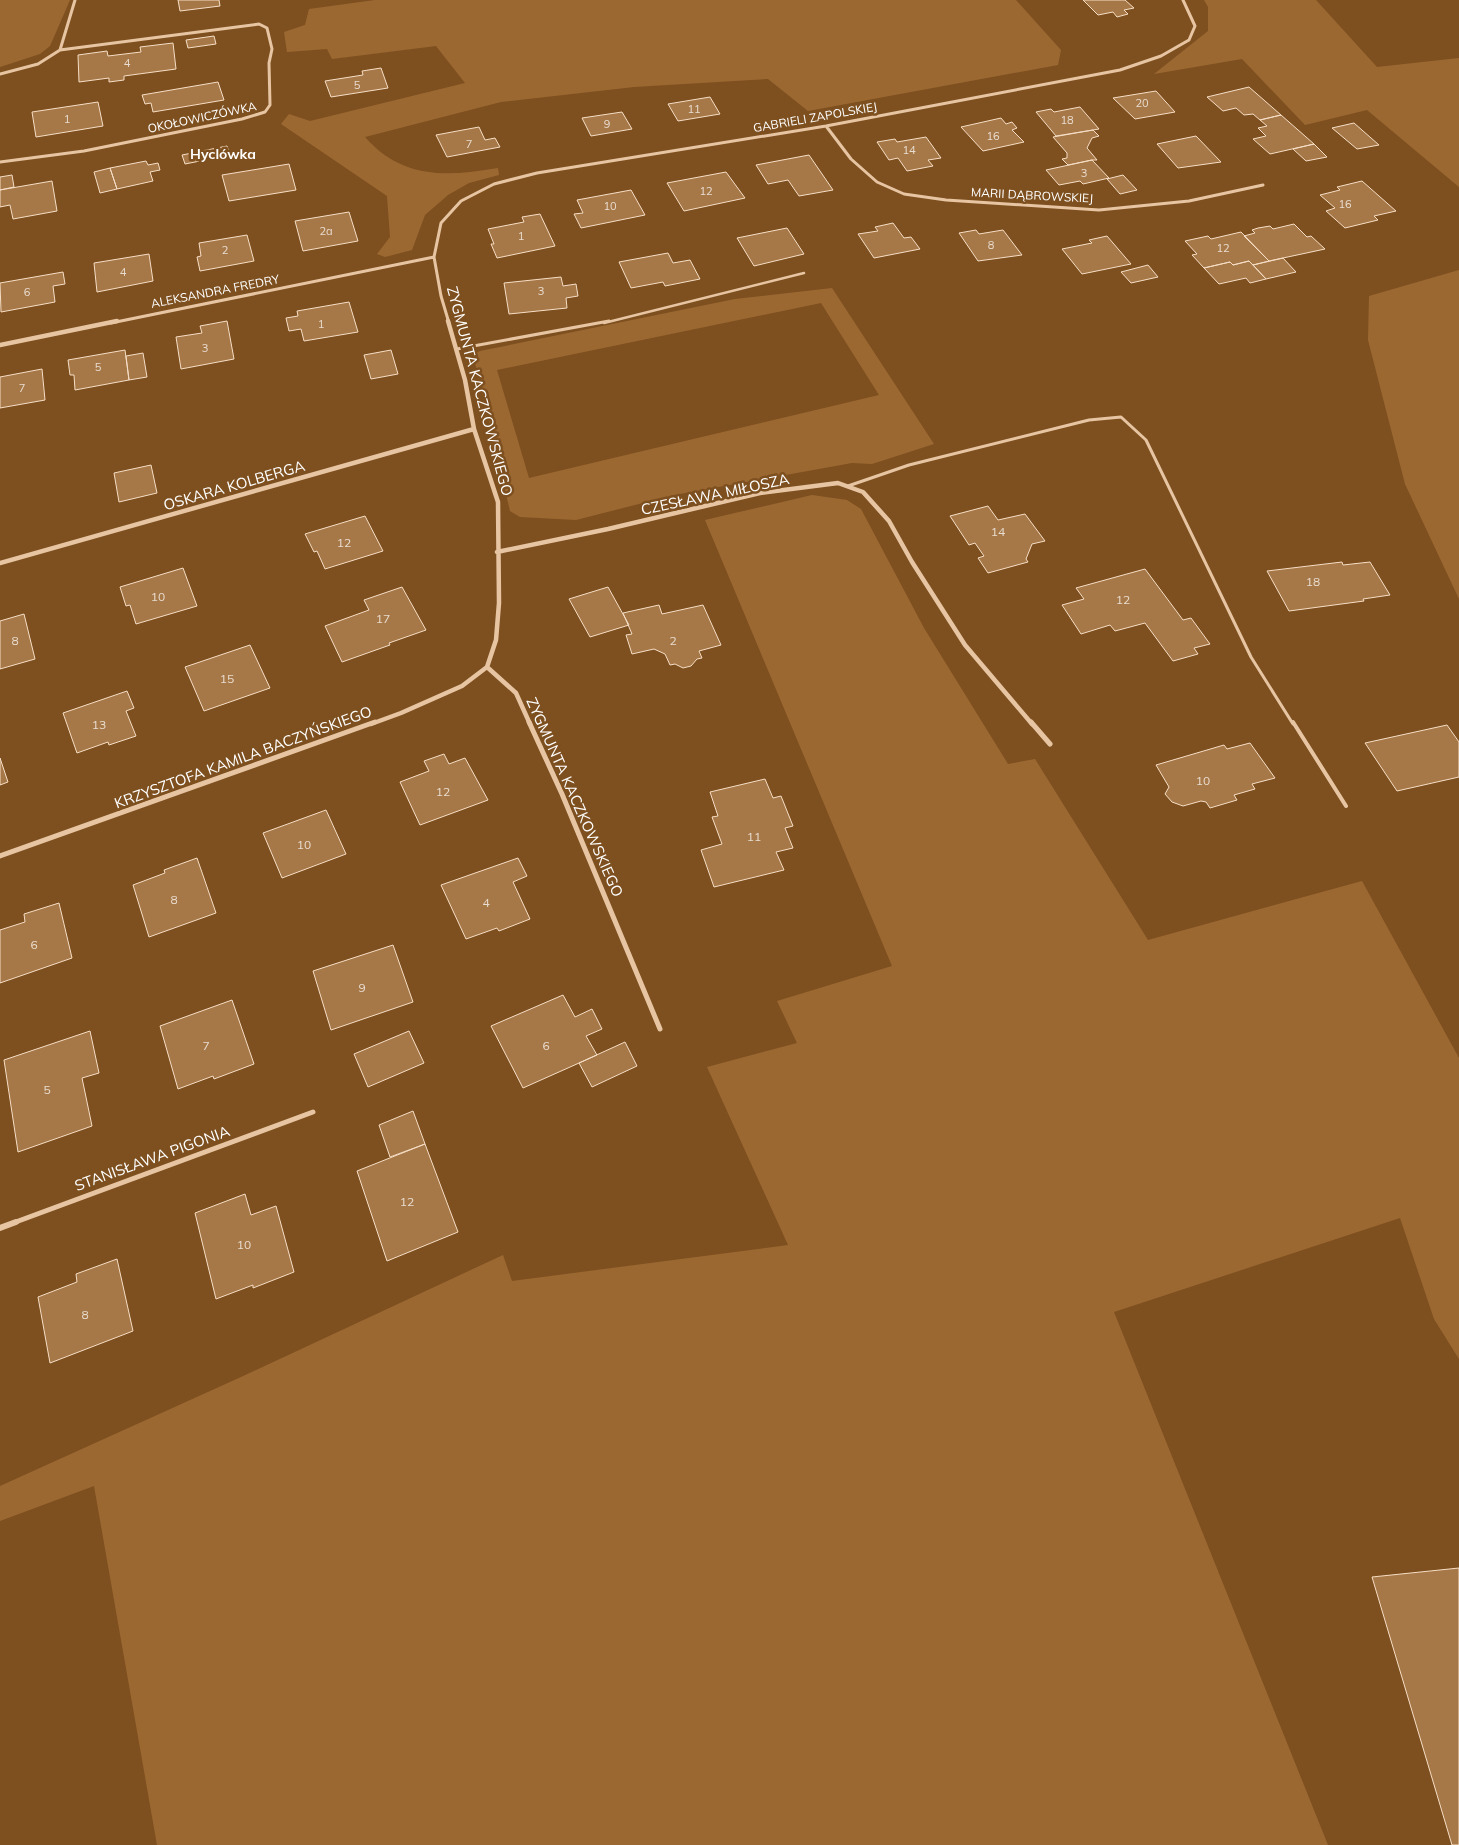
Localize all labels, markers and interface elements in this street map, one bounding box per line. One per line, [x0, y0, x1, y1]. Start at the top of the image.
house number: 4 [124, 56, 131, 70]
house number: 5 [354, 78, 361, 92]
house number: 20 [1135, 96, 1149, 110]
street label: OKOŁOWICZÓWKA [146, 98, 258, 136]
street label: GABRIELI ZAPOLSKIEJ [752, 99, 878, 135]
house number: 11 [687, 102, 701, 116]
house number: 1 [64, 112, 70, 126]
house number: 18 [1060, 113, 1074, 127]
house number: 9 [604, 117, 610, 131]
house number: 16 [986, 129, 1000, 143]
house number: 7 [466, 137, 472, 151]
house number: 14 [902, 143, 916, 157]
district label: Hyclówka [190, 145, 256, 163]
house number: 3 [1081, 166, 1087, 180]
house number: 12 [699, 184, 713, 198]
street label: MARII DĄBROWSKIEJ [971, 184, 1093, 206]
house number: 16 [1338, 197, 1352, 211]
house number: 10 [603, 199, 617, 213]
house number: 2a [319, 224, 333, 238]
house number: 1 [518, 229, 524, 243]
house number: 8 [988, 238, 995, 252]
house number: 12 [1216, 241, 1230, 255]
house number: 2 [222, 243, 229, 257]
house number: 4 [120, 265, 127, 279]
street label: ALEKSANDRA FREDRY [149, 271, 281, 311]
street label: ZYGMUNTA KACZKOWSKIEGO [443, 284, 517, 498]
house number: 3 [538, 284, 544, 298]
house number: 6 [24, 285, 31, 299]
house number: 1 [318, 317, 324, 331]
house number: 3 [202, 341, 208, 355]
house number: 5 [95, 360, 102, 374]
house number: 7 [19, 381, 25, 395]
street label: OSKARA KOLBERGA [161, 456, 307, 514]
street label: CZESŁAWA MIŁOSZA [639, 469, 791, 519]
house number: 14 [991, 524, 1005, 539]
house number: 12 [337, 535, 351, 550]
house number: 18 [1306, 574, 1320, 589]
house number: 10 [151, 589, 165, 604]
house number: 12 [1116, 592, 1130, 607]
house number: 17 [376, 611, 390, 626]
house number: 8 [11, 633, 19, 648]
house number: 2 [669, 633, 677, 648]
house number: 15 [220, 671, 234, 686]
street label: ZYGMUNTA KACZKOWSKIEGO [522, 694, 628, 900]
street label: KRZYSZTOFA KAMILA BACZYŃSKIEGO [112, 701, 374, 813]
house number: 13 [92, 717, 106, 732]
house number: 10 [1196, 773, 1210, 788]
house number: 12 [436, 784, 450, 799]
house number: 11 [747, 829, 761, 844]
house number: 10 [297, 837, 311, 852]
house number: 8 [170, 892, 178, 907]
house number: 4 [482, 895, 490, 910]
house number: 6 [30, 937, 38, 952]
house number: 9 [358, 980, 366, 995]
house number: 7 [202, 1038, 210, 1053]
house number: 6 [542, 1038, 550, 1053]
house number: 5 [43, 1082, 51, 1097]
street label: STANISŁAWA PIGONIA [72, 1121, 232, 1195]
house number: 12 [400, 1194, 414, 1209]
house number: 10 [237, 1237, 251, 1252]
house number: 8 [81, 1307, 89, 1322]

